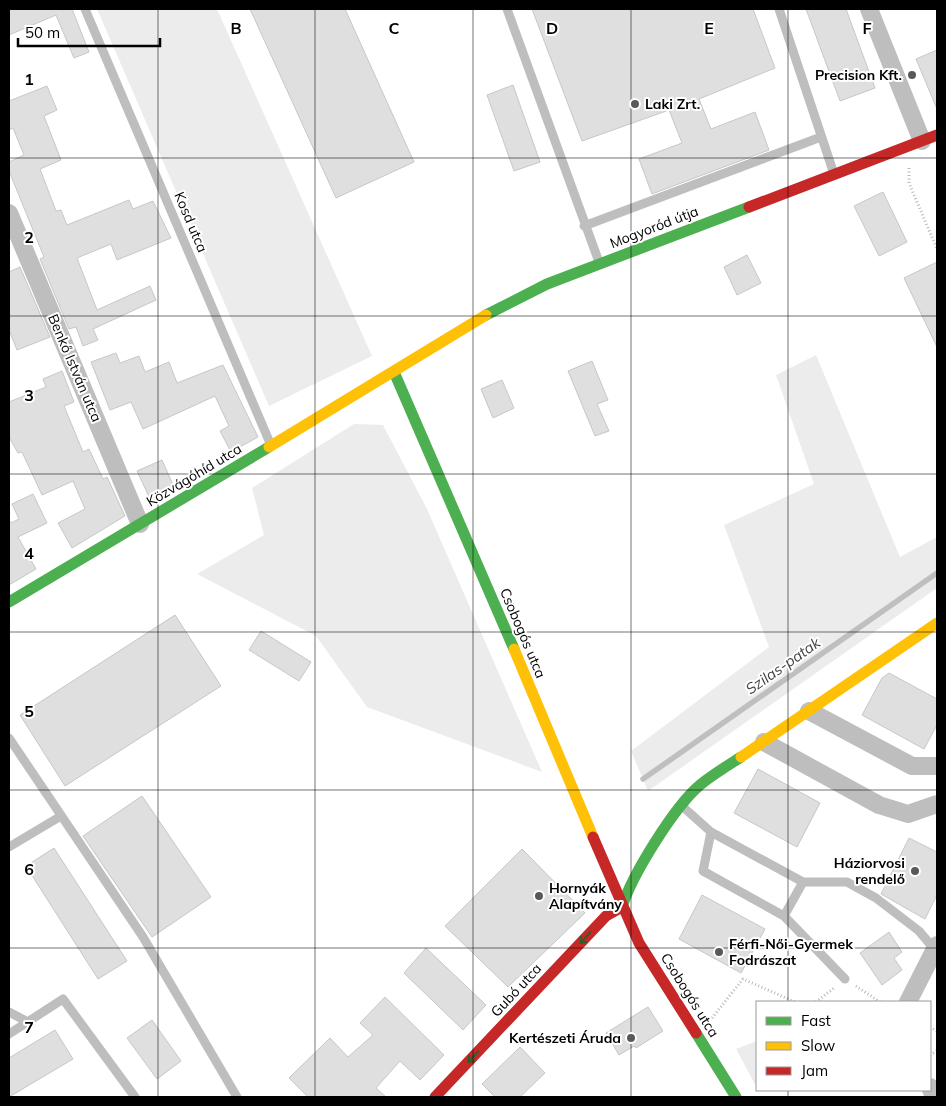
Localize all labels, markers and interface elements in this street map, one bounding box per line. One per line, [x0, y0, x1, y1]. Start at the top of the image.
scale bar [18, 15, 160, 47]
text: B [230, 18, 242, 38]
text: C [389, 18, 400, 38]
text: D [546, 18, 558, 38]
text: E [704, 18, 714, 38]
text: F [862, 18, 872, 38]
text: 50 m [25, 23, 60, 42]
place label: Precision Kft. [815, 66, 902, 84]
text: 1 [24, 69, 34, 89]
marker: Precision Kft. [906, 69, 918, 81]
place label: Laki Zrt. [645, 95, 700, 113]
marker: Laki Zrt. [629, 98, 641, 110]
street label: Kosd utca [170, 189, 212, 255]
street label: Mogyoród útja [607, 202, 701, 252]
text: 2 [24, 227, 34, 247]
street label: Benkő István utca [44, 311, 106, 425]
text: 3 [24, 385, 34, 405]
street label: Közvágóhíd utca [143, 440, 245, 510]
text: 4 [24, 543, 34, 563]
street label: Csobogós utca [496, 585, 550, 681]
water label: Szilas-patak [742, 632, 825, 698]
text: 5 [24, 701, 34, 721]
place label: Háziorvosi rendelő [834, 854, 905, 888]
text: 6 [24, 859, 34, 879]
marker: Háziorvosi rendelő [909, 865, 921, 877]
place label: Hornyák Alapítvány [549, 879, 622, 913]
marker: Hornyák Alapítvány [533, 890, 545, 902]
one-way arrow [579, 932, 591, 945]
place label: Férfi-Női-Gyermek Fodrászat [729, 935, 853, 969]
marker: Férfi-Női-Gyermek Fodrászat [713, 946, 725, 958]
street label: Csobogós utca [657, 950, 723, 1040]
street label: Gubó utca [487, 960, 545, 1020]
legend [756, 1001, 931, 1091]
text: Fast [801, 1011, 831, 1030]
text: 7 [24, 1017, 34, 1037]
place label: Kertészeti Áruda [509, 1029, 621, 1047]
marker: Kertészeti Áruda [625, 1032, 637, 1044]
text: Slow [801, 1036, 835, 1055]
one-way arrow [467, 1050, 479, 1063]
text: Jam [801, 1061, 828, 1080]

